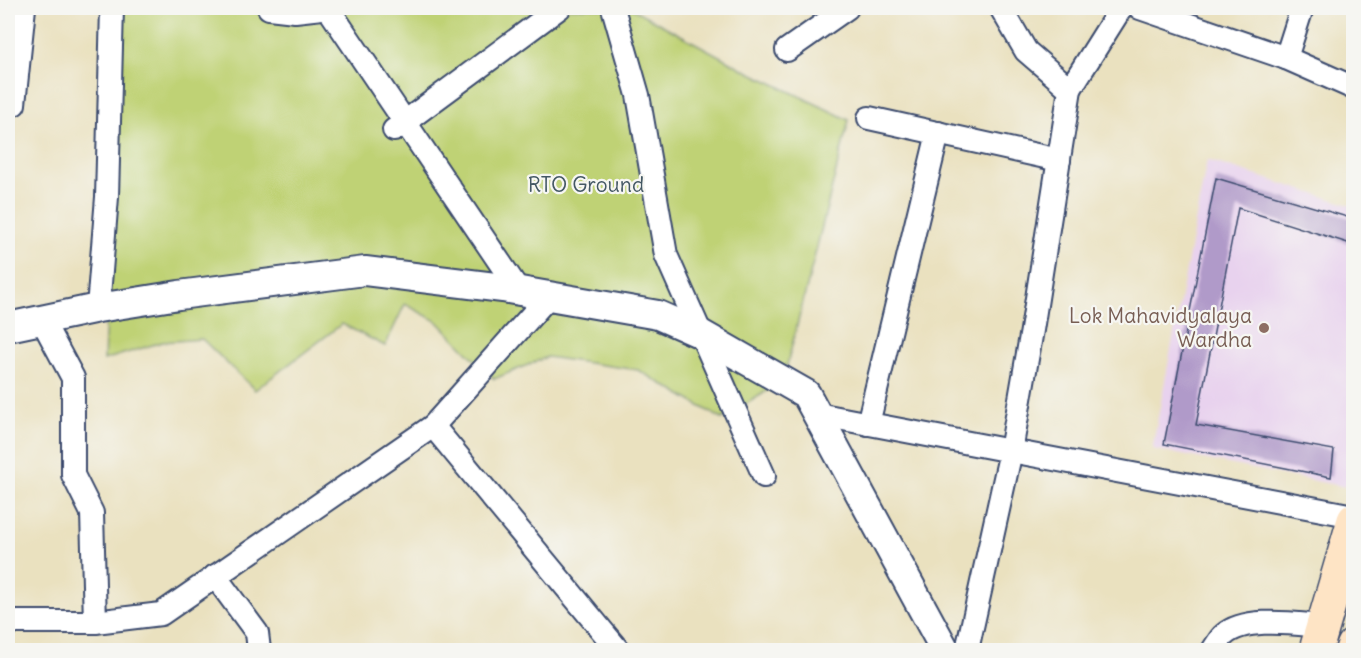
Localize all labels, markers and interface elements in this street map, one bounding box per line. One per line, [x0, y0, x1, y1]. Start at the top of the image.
park label: RTO Ground [528, 171, 644, 198]
place label: Lok Mahavidyalaya Wardha [1069, 302, 1252, 353]
marker: Lok Mahavidyalaya Wardha [1257, 321, 1271, 335]

